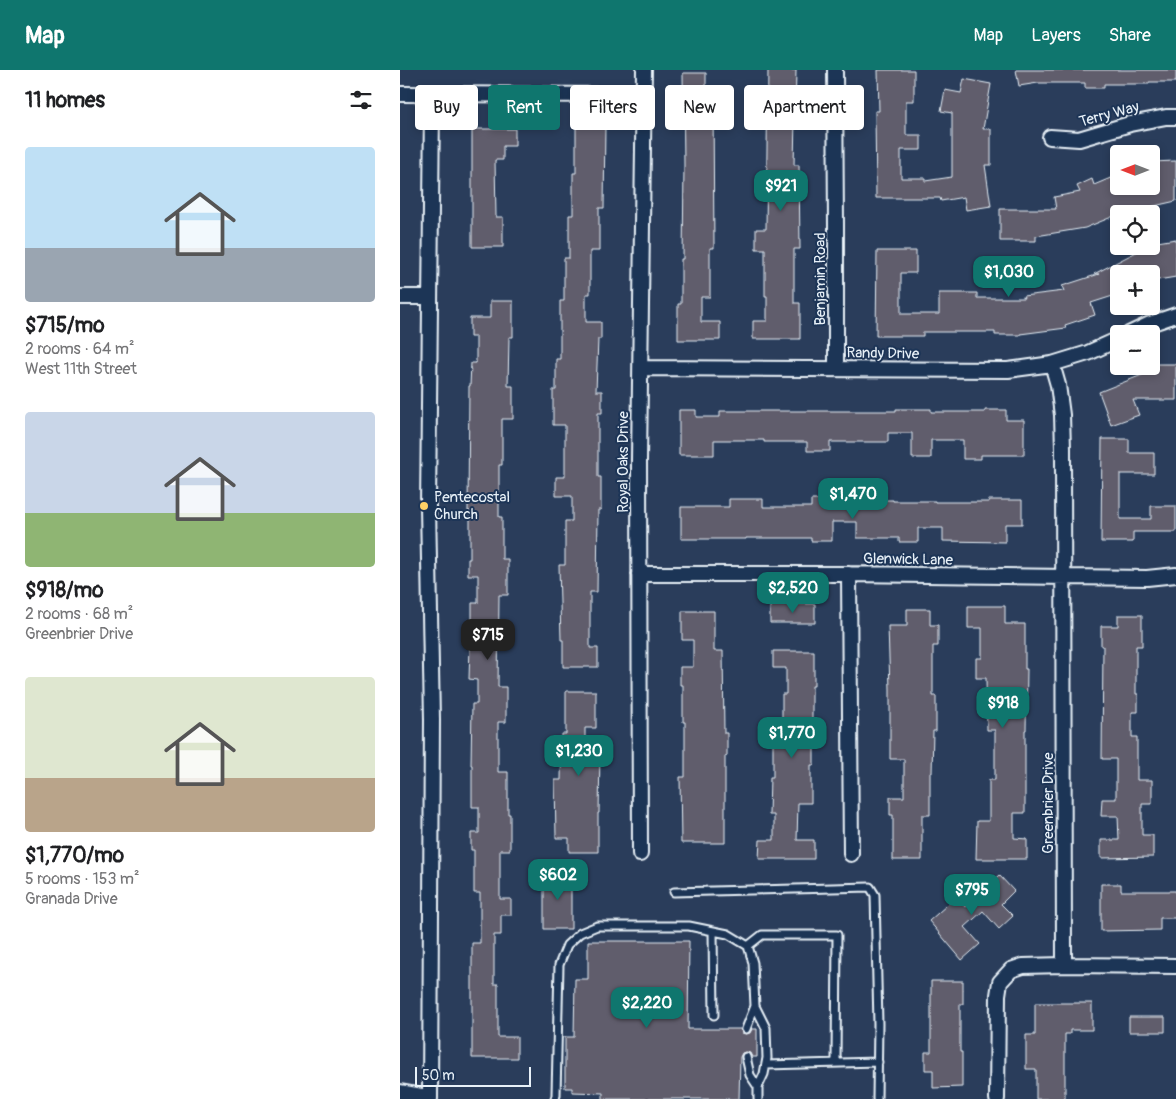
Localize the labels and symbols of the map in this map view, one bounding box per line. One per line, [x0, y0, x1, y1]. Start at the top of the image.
street label: Terry Way [1077, 97, 1142, 132]
north arrow [1110, 145, 1160, 195]
pin: $921 [751, 170, 811, 212]
street label: Benjamin Road [811, 232, 830, 326]
pin: $1,030 [968, 256, 1050, 298]
street label: Randy Drive [846, 343, 920, 364]
street label: Royal Oaks Drive [614, 411, 633, 513]
pin: $1,470 [812, 478, 894, 520]
place label: Pentecostal Church [434, 488, 510, 524]
marker: Pentecostal Church [418, 500, 430, 512]
street label: Glenwick Lane [863, 549, 954, 570]
pin: $2,520 [752, 572, 834, 614]
pin: $715 [458, 618, 518, 661]
pin: $918 [973, 686, 1033, 729]
pin: $1,770 [751, 716, 833, 759]
pin: $1,230 [538, 734, 620, 777]
street label: Greenbrier Drive [1039, 752, 1058, 854]
pin: $602 [528, 858, 588, 901]
pin: $795 [942, 874, 1002, 916]
pin: $2,220 [606, 986, 688, 1029]
scale bar [415, 1064, 531, 1087]

